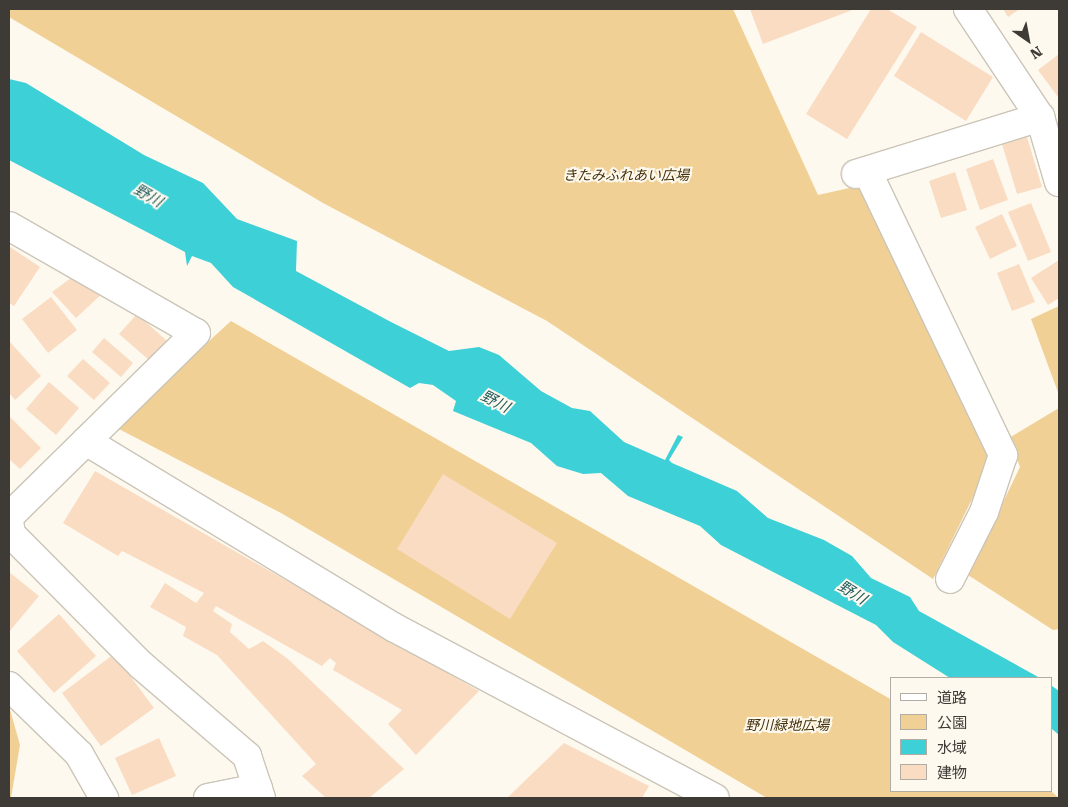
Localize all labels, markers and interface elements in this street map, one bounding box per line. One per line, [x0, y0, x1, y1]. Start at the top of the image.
north arrow [1003, 15, 1053, 65]
text: N [1027, 43, 1045, 62]
park label: きたみふれあい広場 [563, 167, 689, 183]
water label: 野川 [131, 181, 165, 211]
water label: 野川 [478, 387, 512, 417]
water label: 野川 [835, 577, 869, 609]
legend [890, 677, 1053, 792]
text: 道路 [937, 689, 967, 707]
text: 公園 [937, 714, 967, 732]
park label: 野川緑地広場 [745, 717, 829, 733]
text: 水域 [937, 739, 967, 757]
text: 建物 [937, 764, 967, 782]

